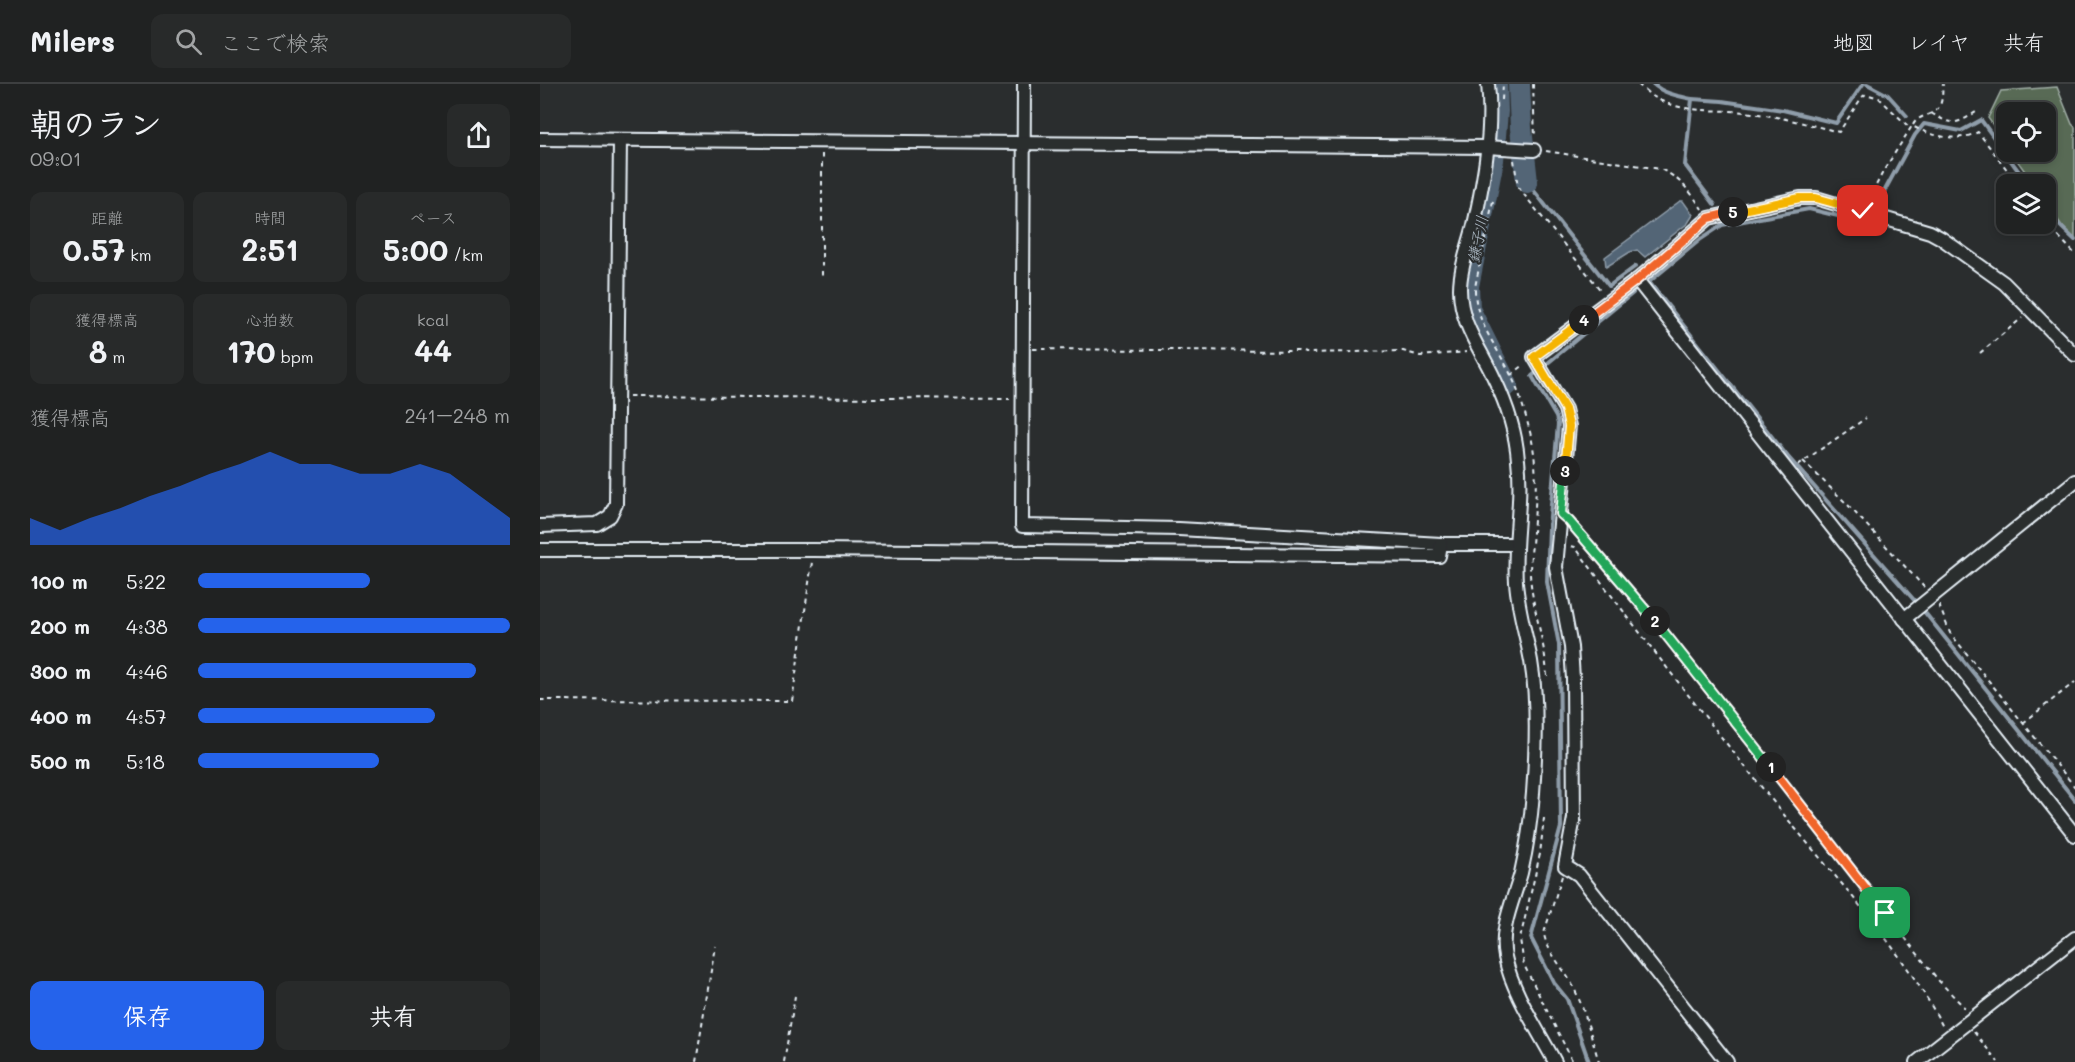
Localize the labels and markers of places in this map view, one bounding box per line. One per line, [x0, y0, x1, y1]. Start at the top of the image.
pin [1837, 185, 1888, 236]
pin: 5 [1718, 197, 1748, 227]
pin: 4 [1569, 305, 1599, 335]
pin: 3 [1550, 456, 1580, 486]
pin: 2 [1640, 606, 1670, 636]
pin: 1 [1756, 752, 1786, 782]
pin [1859, 887, 1910, 938]

